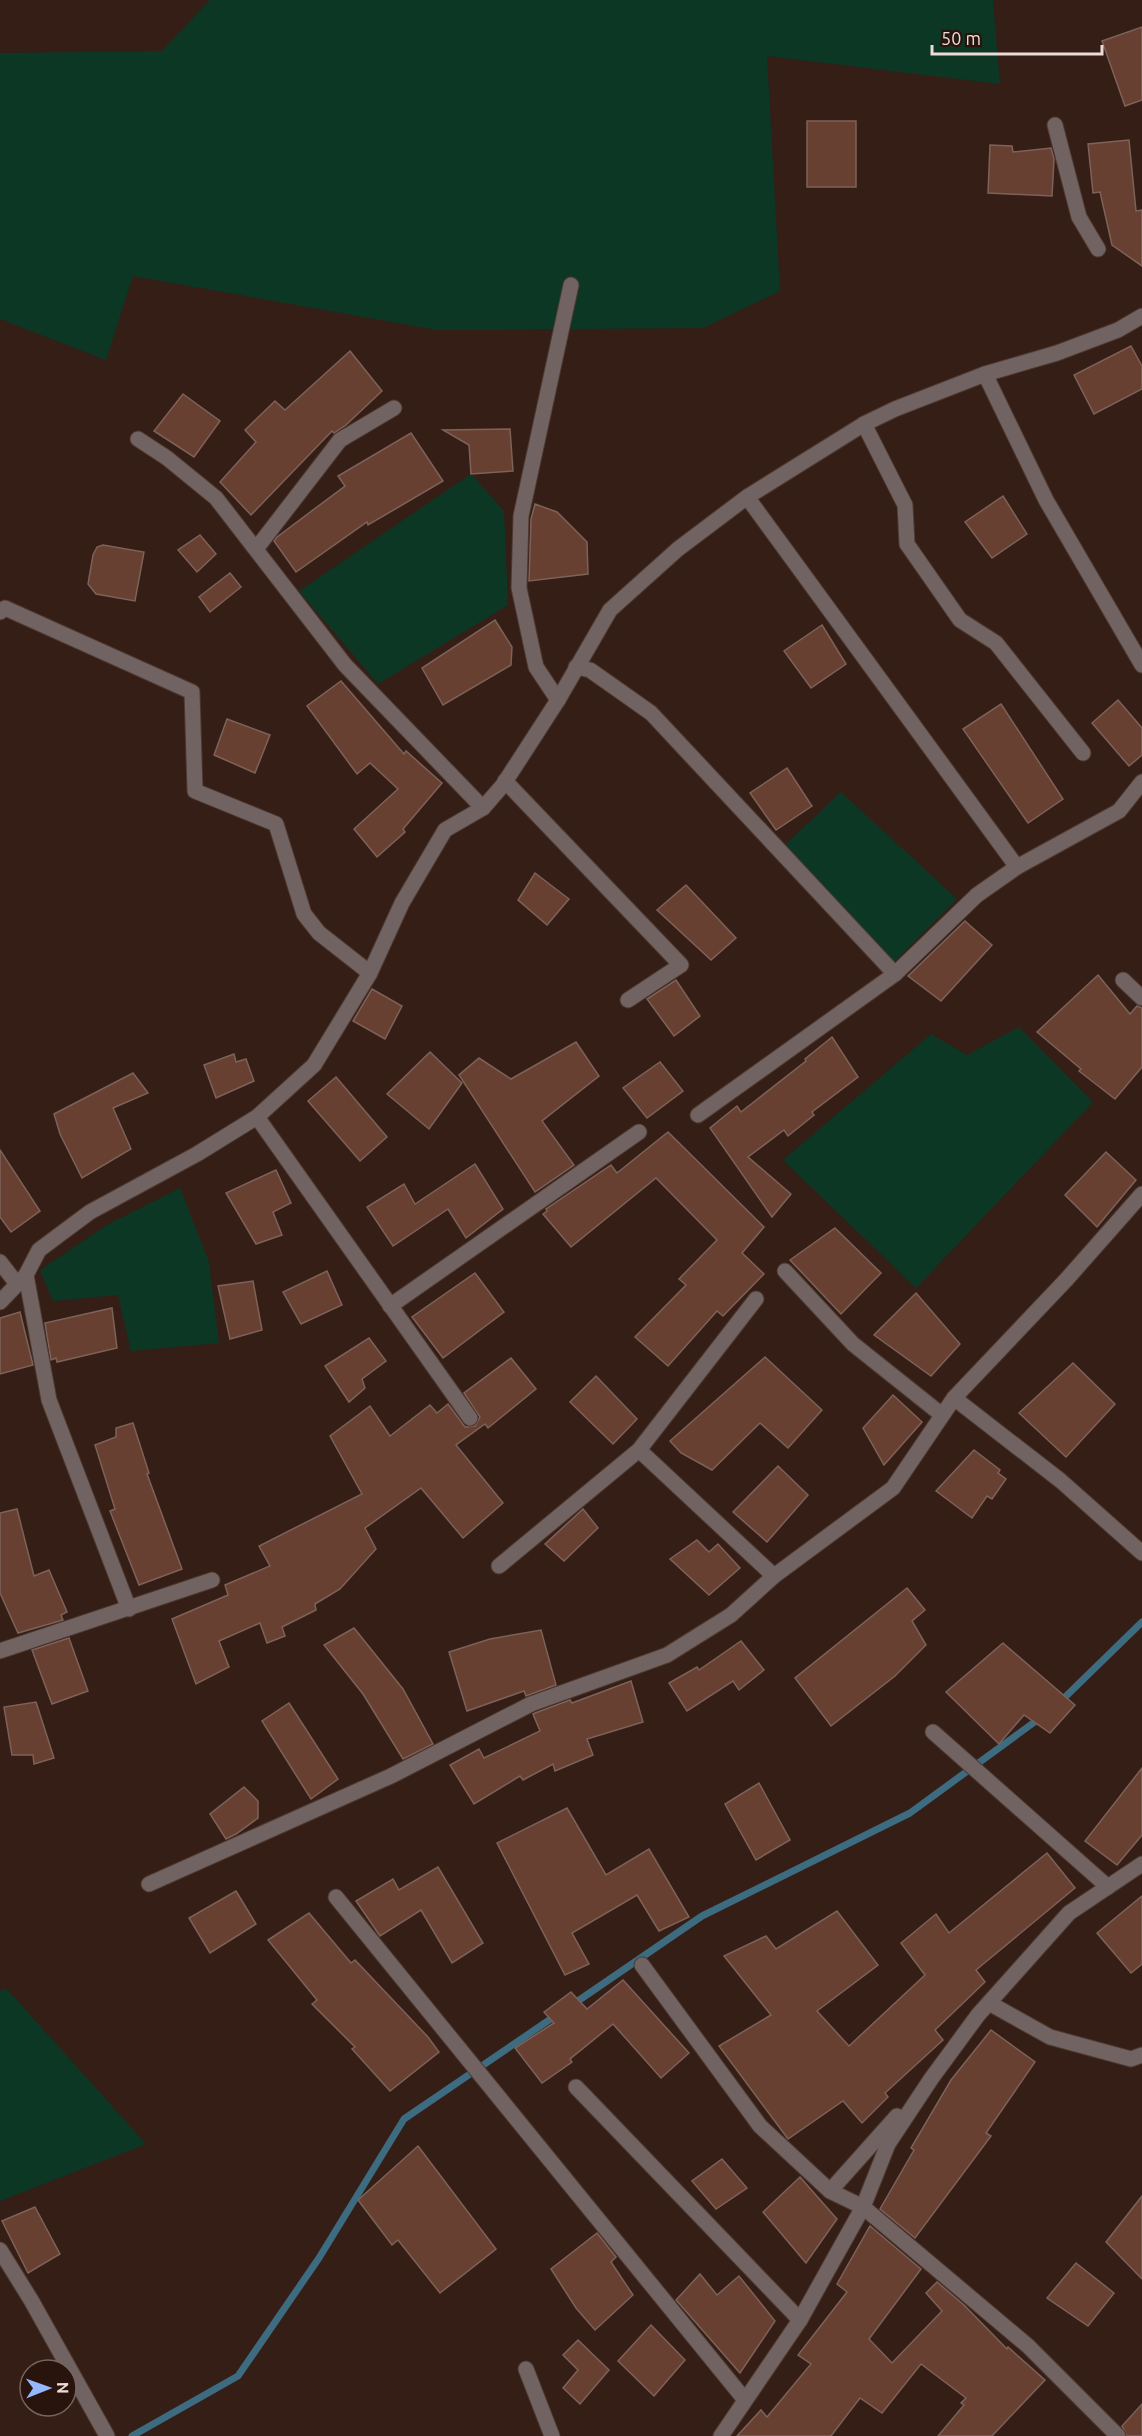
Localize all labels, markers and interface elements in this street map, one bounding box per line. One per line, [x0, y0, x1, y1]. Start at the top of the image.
scale bar [932, 18, 1102, 56]
text: 50 m [941, 28, 981, 48]
north arrow [18, 2358, 78, 2418]
text: N [54, 2382, 72, 2394]

